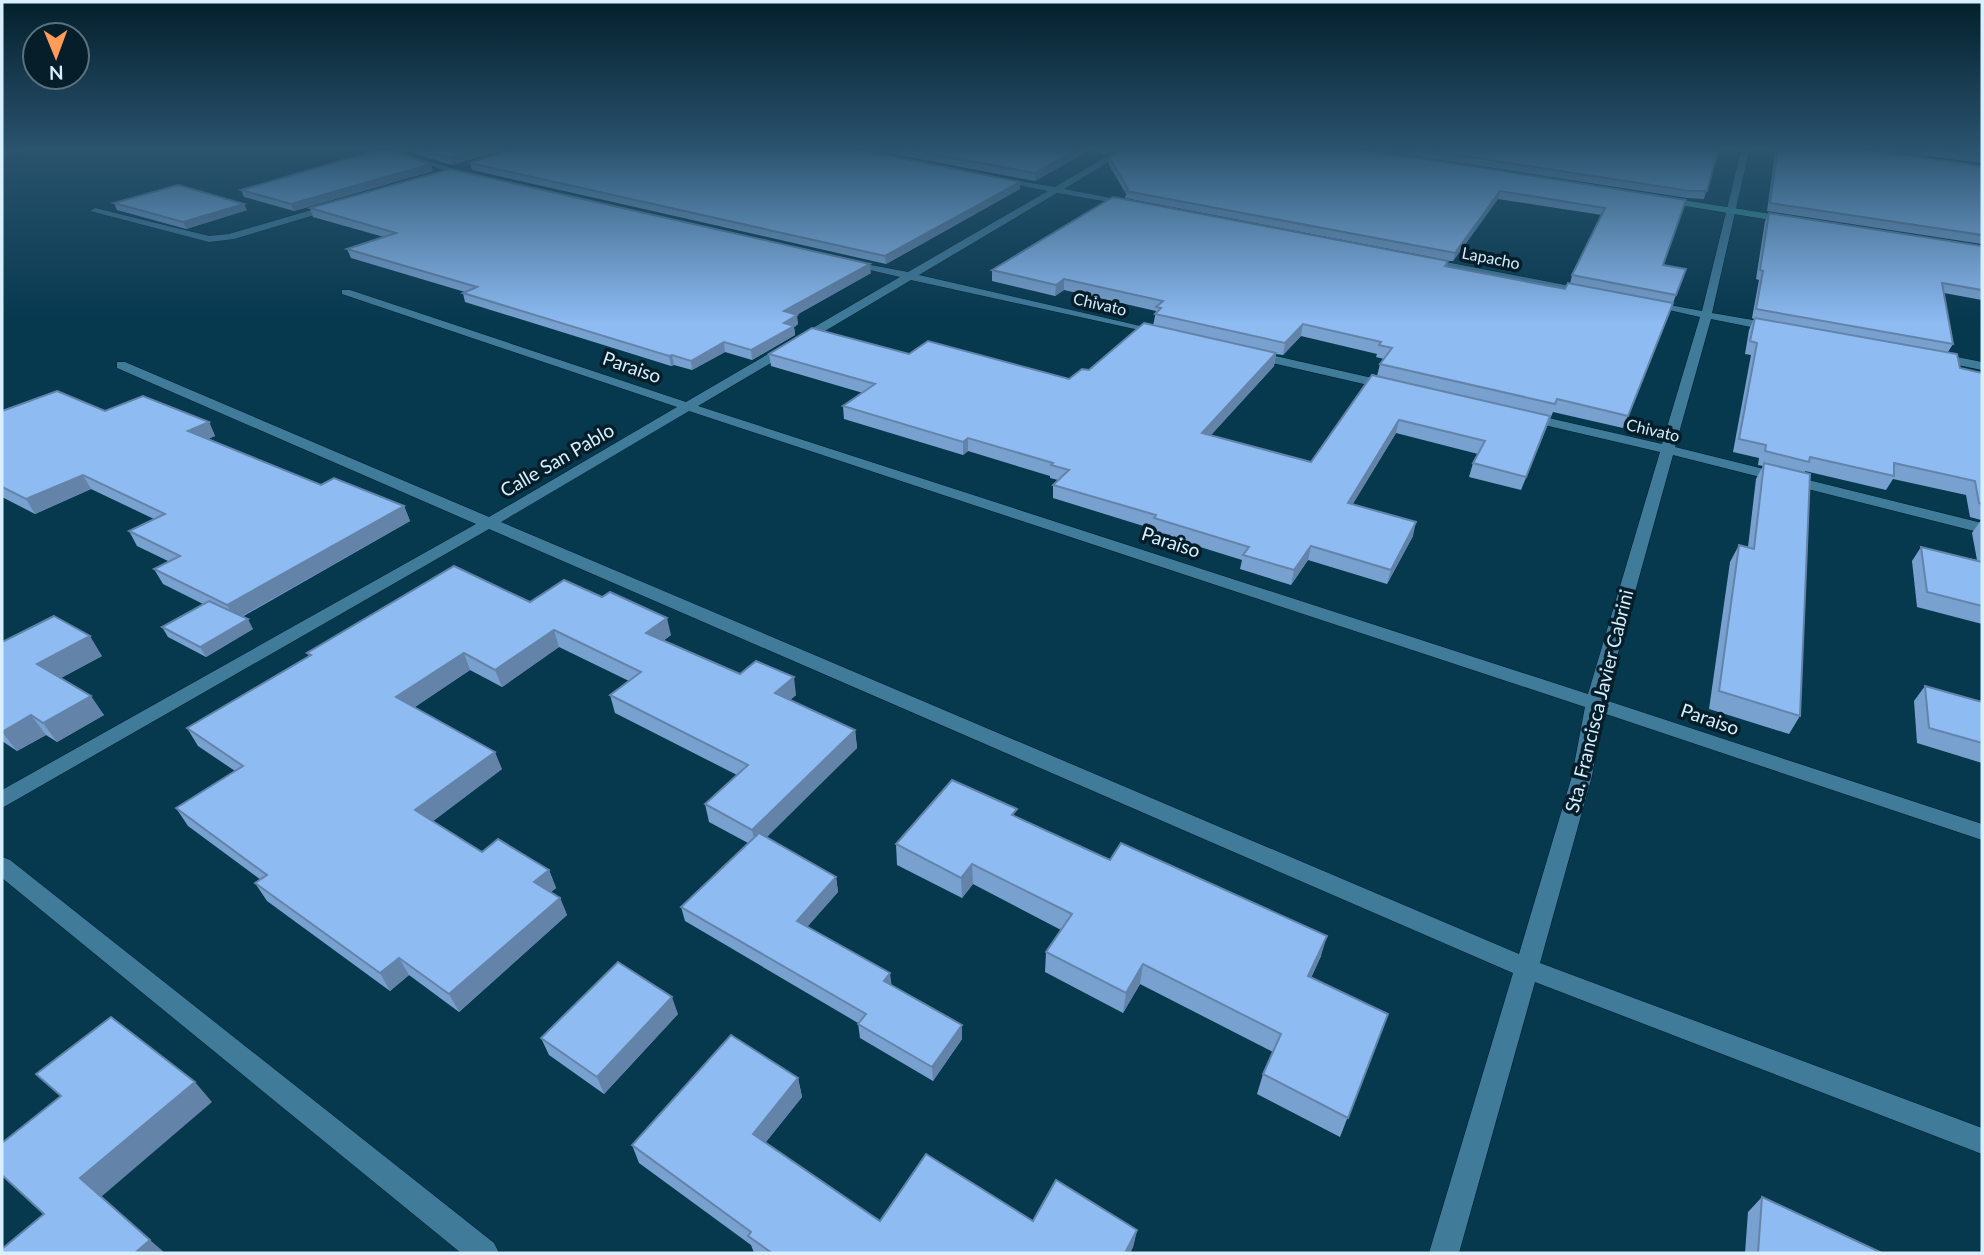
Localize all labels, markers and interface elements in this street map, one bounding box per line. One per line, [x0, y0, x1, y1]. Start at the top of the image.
north arrow [21, 21, 91, 91]
text: N [49, 62, 64, 85]
street label: Lapacho [1460, 243, 1522, 272]
street label: Chivato [1072, 288, 1129, 319]
street label: Paraiso [600, 346, 664, 387]
street label: Chivato [1625, 414, 1682, 445]
street label: Calle San Pablo [496, 418, 618, 501]
street label: Paraiso [1139, 521, 1203, 562]
street label: Sta. Francisca Javier Cabrini [1560, 587, 1637, 815]
street label: Paraiso [1678, 698, 1742, 739]

